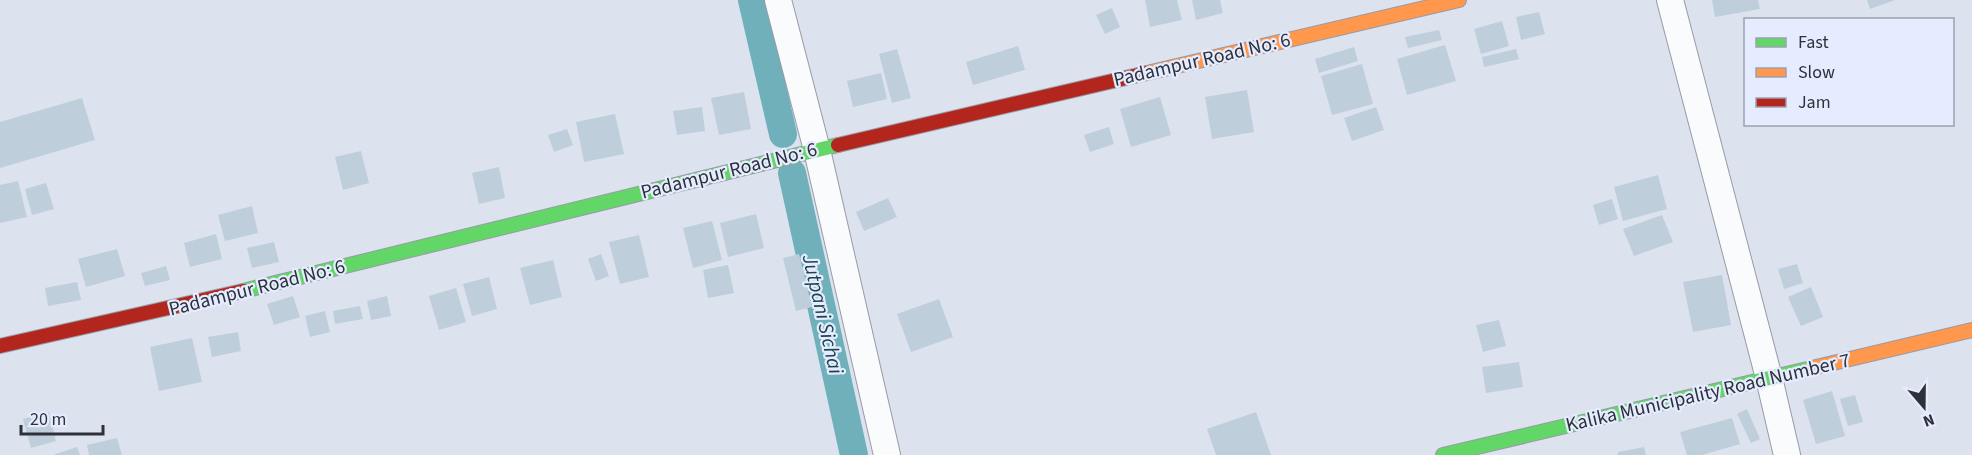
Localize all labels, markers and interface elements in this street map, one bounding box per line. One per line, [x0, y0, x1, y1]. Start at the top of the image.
legend [1744, 18, 1954, 126]
street label: Padampur Road No: 6 [1111, 26, 1293, 94]
text: Fast [1798, 30, 1829, 55]
text: Slow [1798, 60, 1835, 85]
text: Jam [1798, 90, 1831, 115]
street label: Padampur Road No: 6 [638, 136, 820, 206]
water label: Jutpani Sichai [794, 250, 852, 378]
street label: Padampur Road No: 6 [166, 253, 348, 323]
street label: Kalika Municipality Road Number 7 [1563, 347, 1853, 439]
north arrow [1894, 377, 1954, 437]
scale bar [21, 398, 104, 436]
text: 20 m [30, 407, 66, 432]
text: N [1920, 408, 1938, 432]

